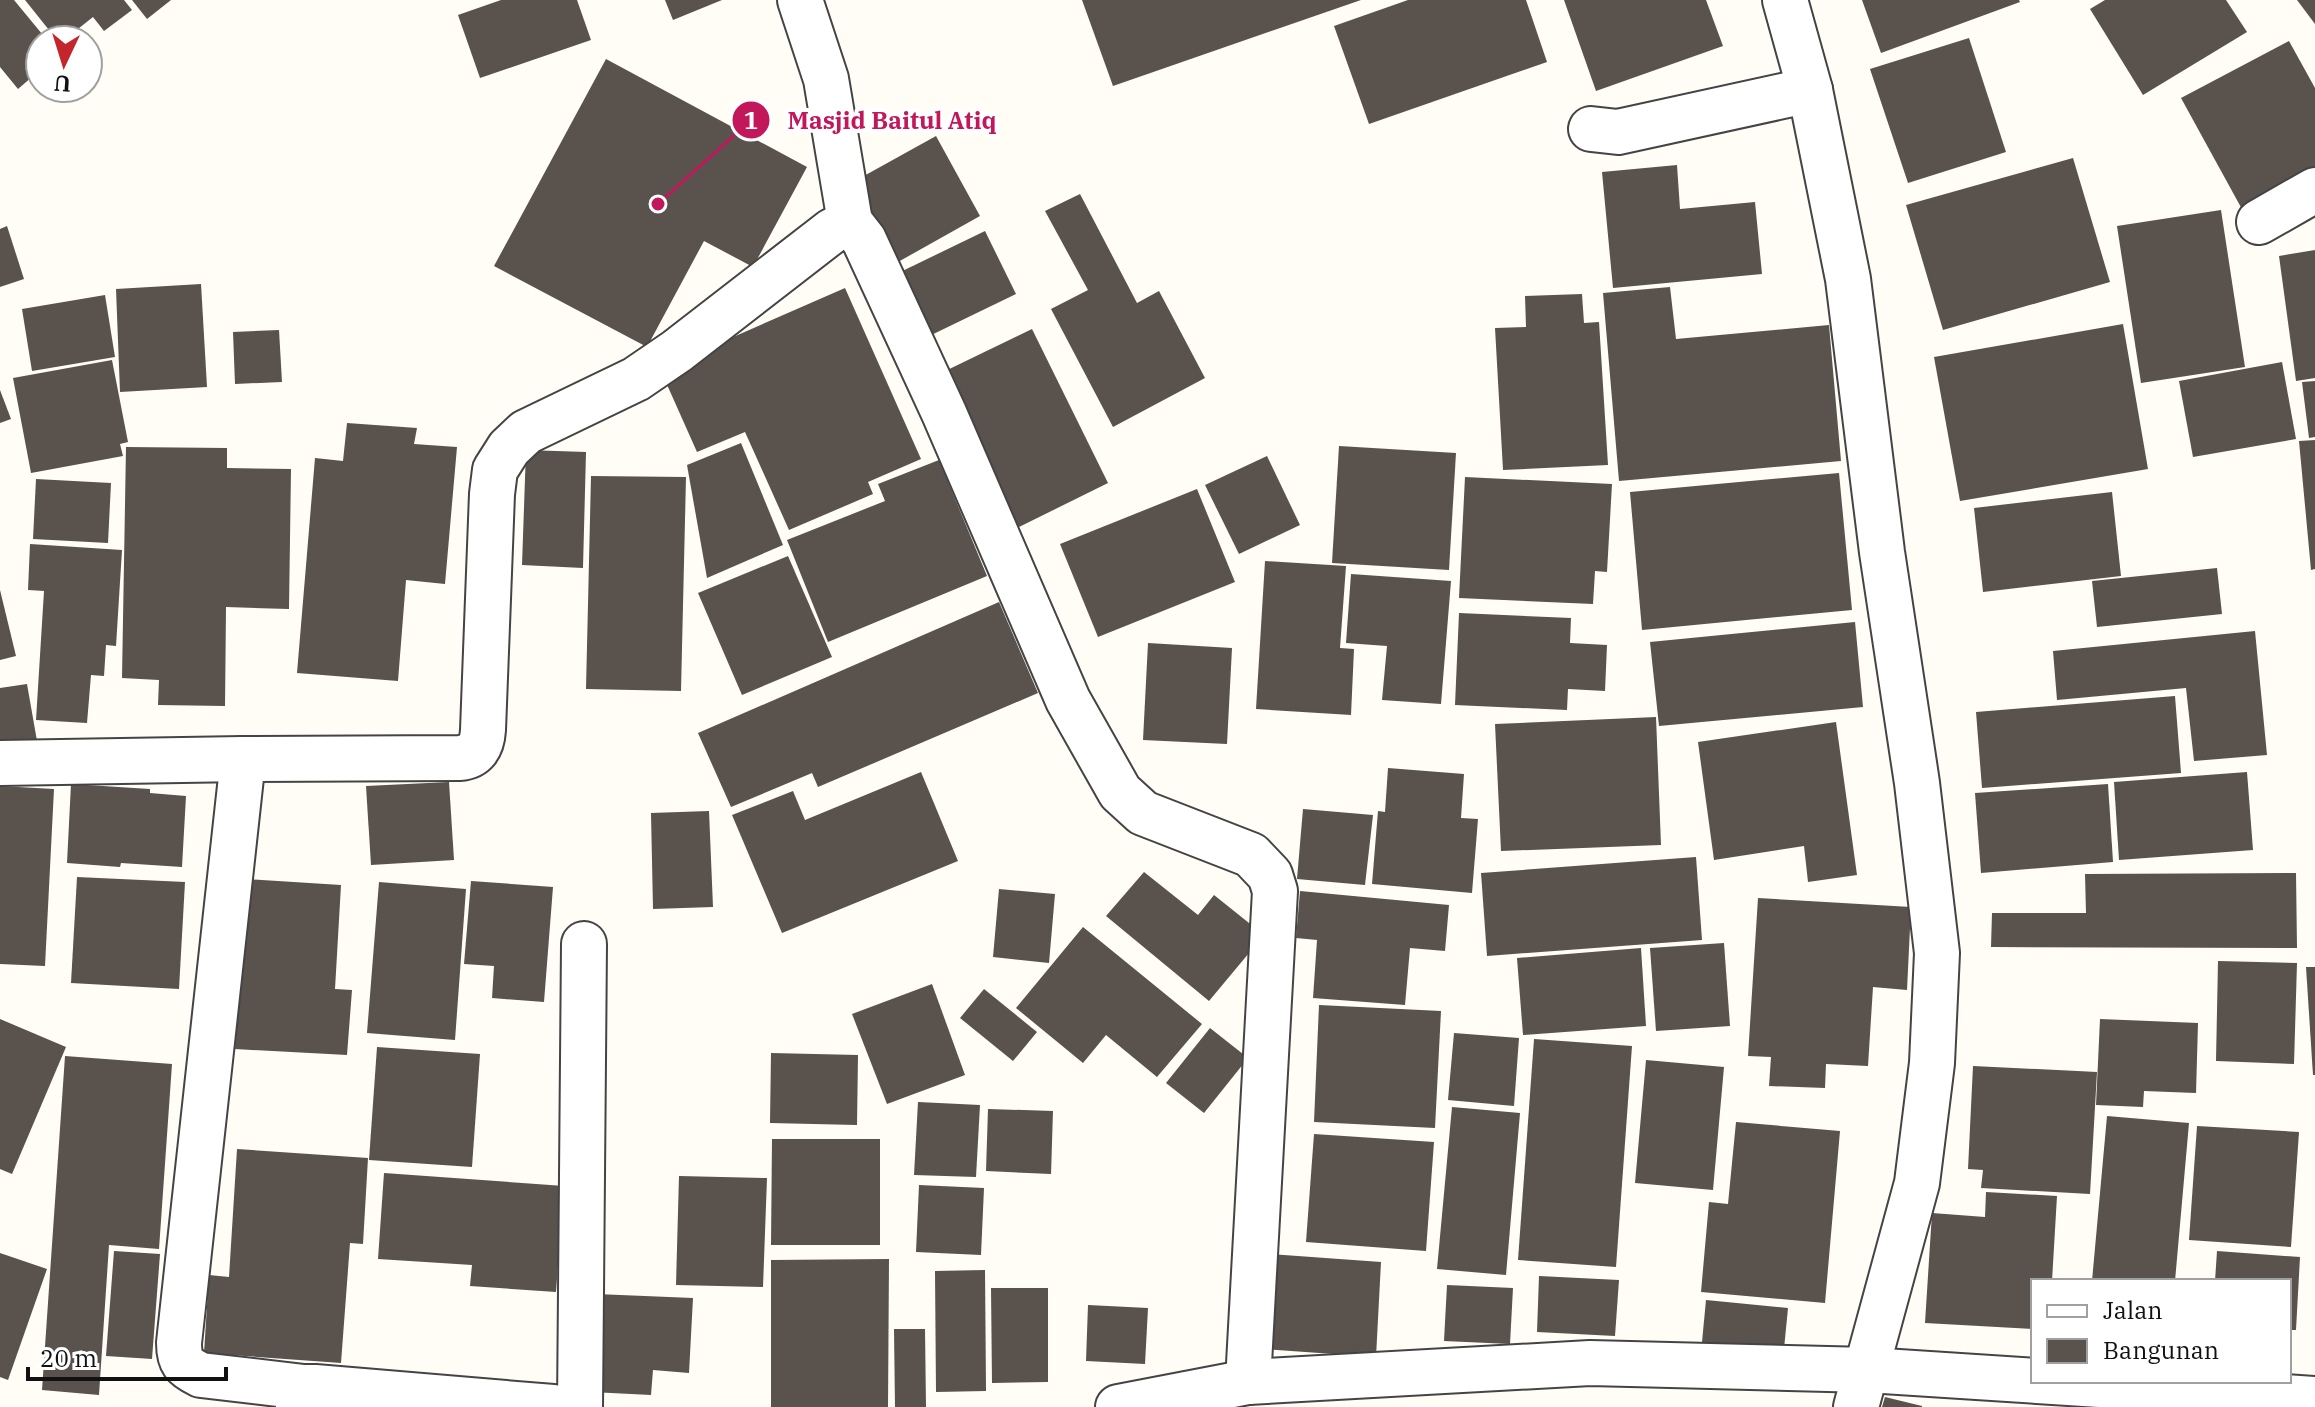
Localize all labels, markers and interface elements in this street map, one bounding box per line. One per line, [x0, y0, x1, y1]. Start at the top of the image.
north arrow [24, 24, 104, 104]
text: U [53, 69, 72, 100]
callout: Masjid Baitul Atiq [731, 96, 1012, 144]
text: 1 [744, 104, 758, 136]
text: Masjid Baitul Atiq [787, 104, 997, 136]
legend [2031, 1279, 2291, 1383]
text: Jalan [2103, 1294, 2163, 1326]
scale bar [28, 1331, 226, 1381]
text: Bangunan [2103, 1334, 2219, 1366]
text: 20 m [40, 1342, 97, 1374]

